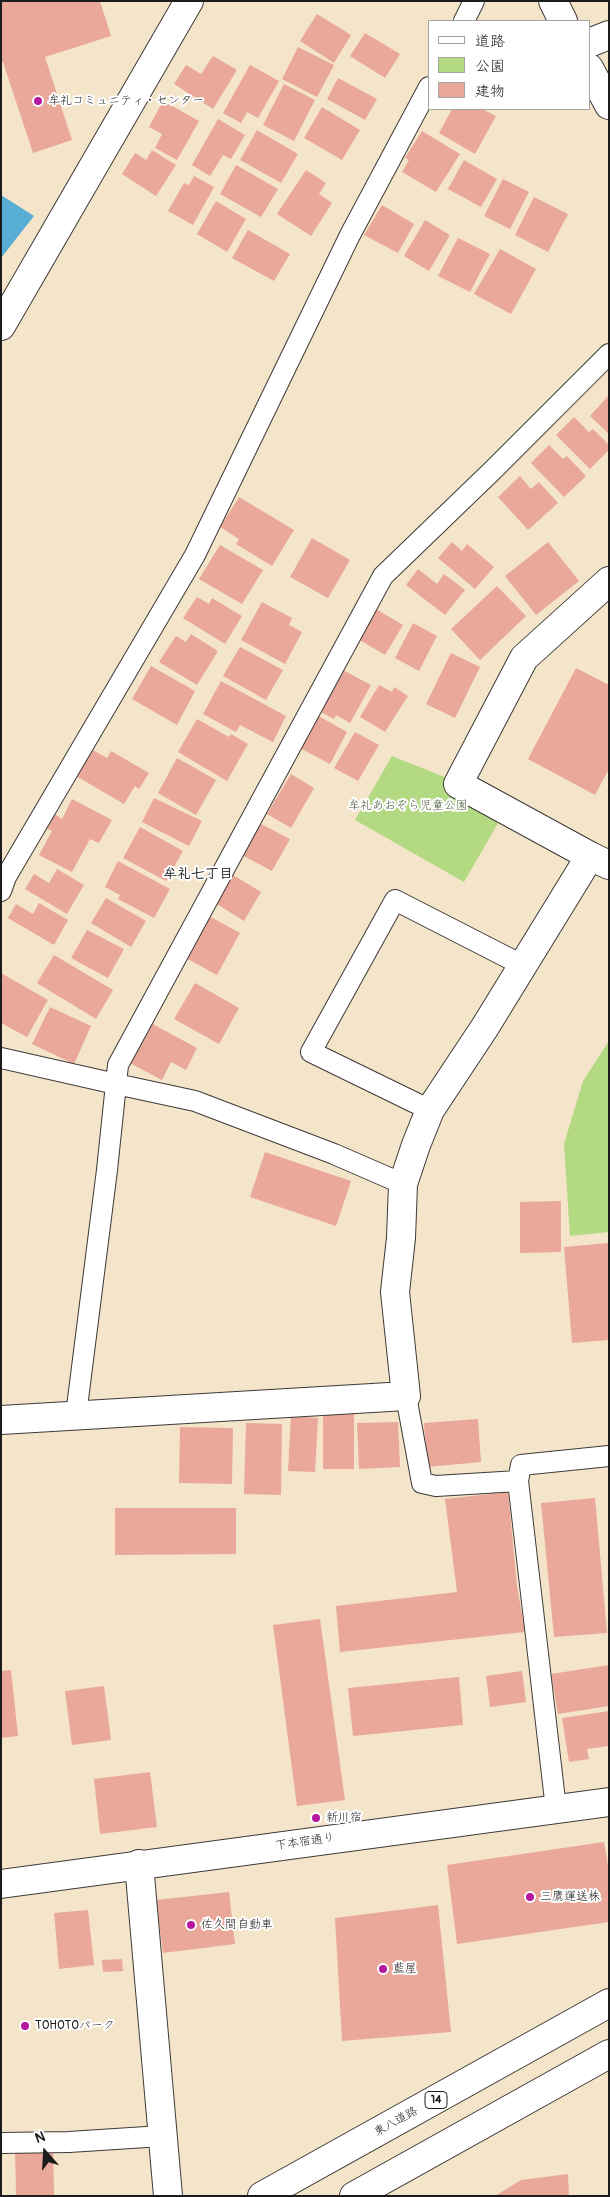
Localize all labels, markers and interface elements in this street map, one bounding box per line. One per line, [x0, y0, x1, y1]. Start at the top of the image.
legend [428, 20, 590, 110]
text: 道路 [475, 32, 505, 51]
text: 公園 [475, 57, 505, 76]
text: 建物 [475, 82, 505, 101]
place label: 牟礼コミュニティ・センター [48, 94, 204, 108]
marker: 牟礼コミュニティ・センター [32, 95, 44, 107]
park label: 牟礼あおぞら児童公園 [348, 799, 468, 813]
district label: 牟礼七丁目 [163, 866, 233, 882]
place label: 新川宿 [326, 1811, 362, 1825]
marker: 新川宿 [310, 1812, 322, 1824]
street label: 下本宿通り [274, 1831, 336, 1853]
place label: 三鷹運送株 [540, 1890, 600, 1904]
marker: 三鷹運送株 [524, 1891, 536, 1903]
place label: 佐久間自動車 [201, 1918, 273, 1932]
marker: 佐久間自動車 [185, 1919, 197, 1931]
place label: 藍屋 [393, 1962, 417, 1976]
marker: 藍屋 [377, 1963, 389, 1975]
place label: TOHOTOパーク [35, 2019, 115, 2033]
marker: TOHOTOパーク [19, 2020, 31, 2032]
road number: 14 [425, 2092, 447, 2108]
street label: 東八道路 [372, 2104, 420, 2140]
north arrow [20, 2127, 70, 2177]
text: N [33, 2128, 47, 2147]

